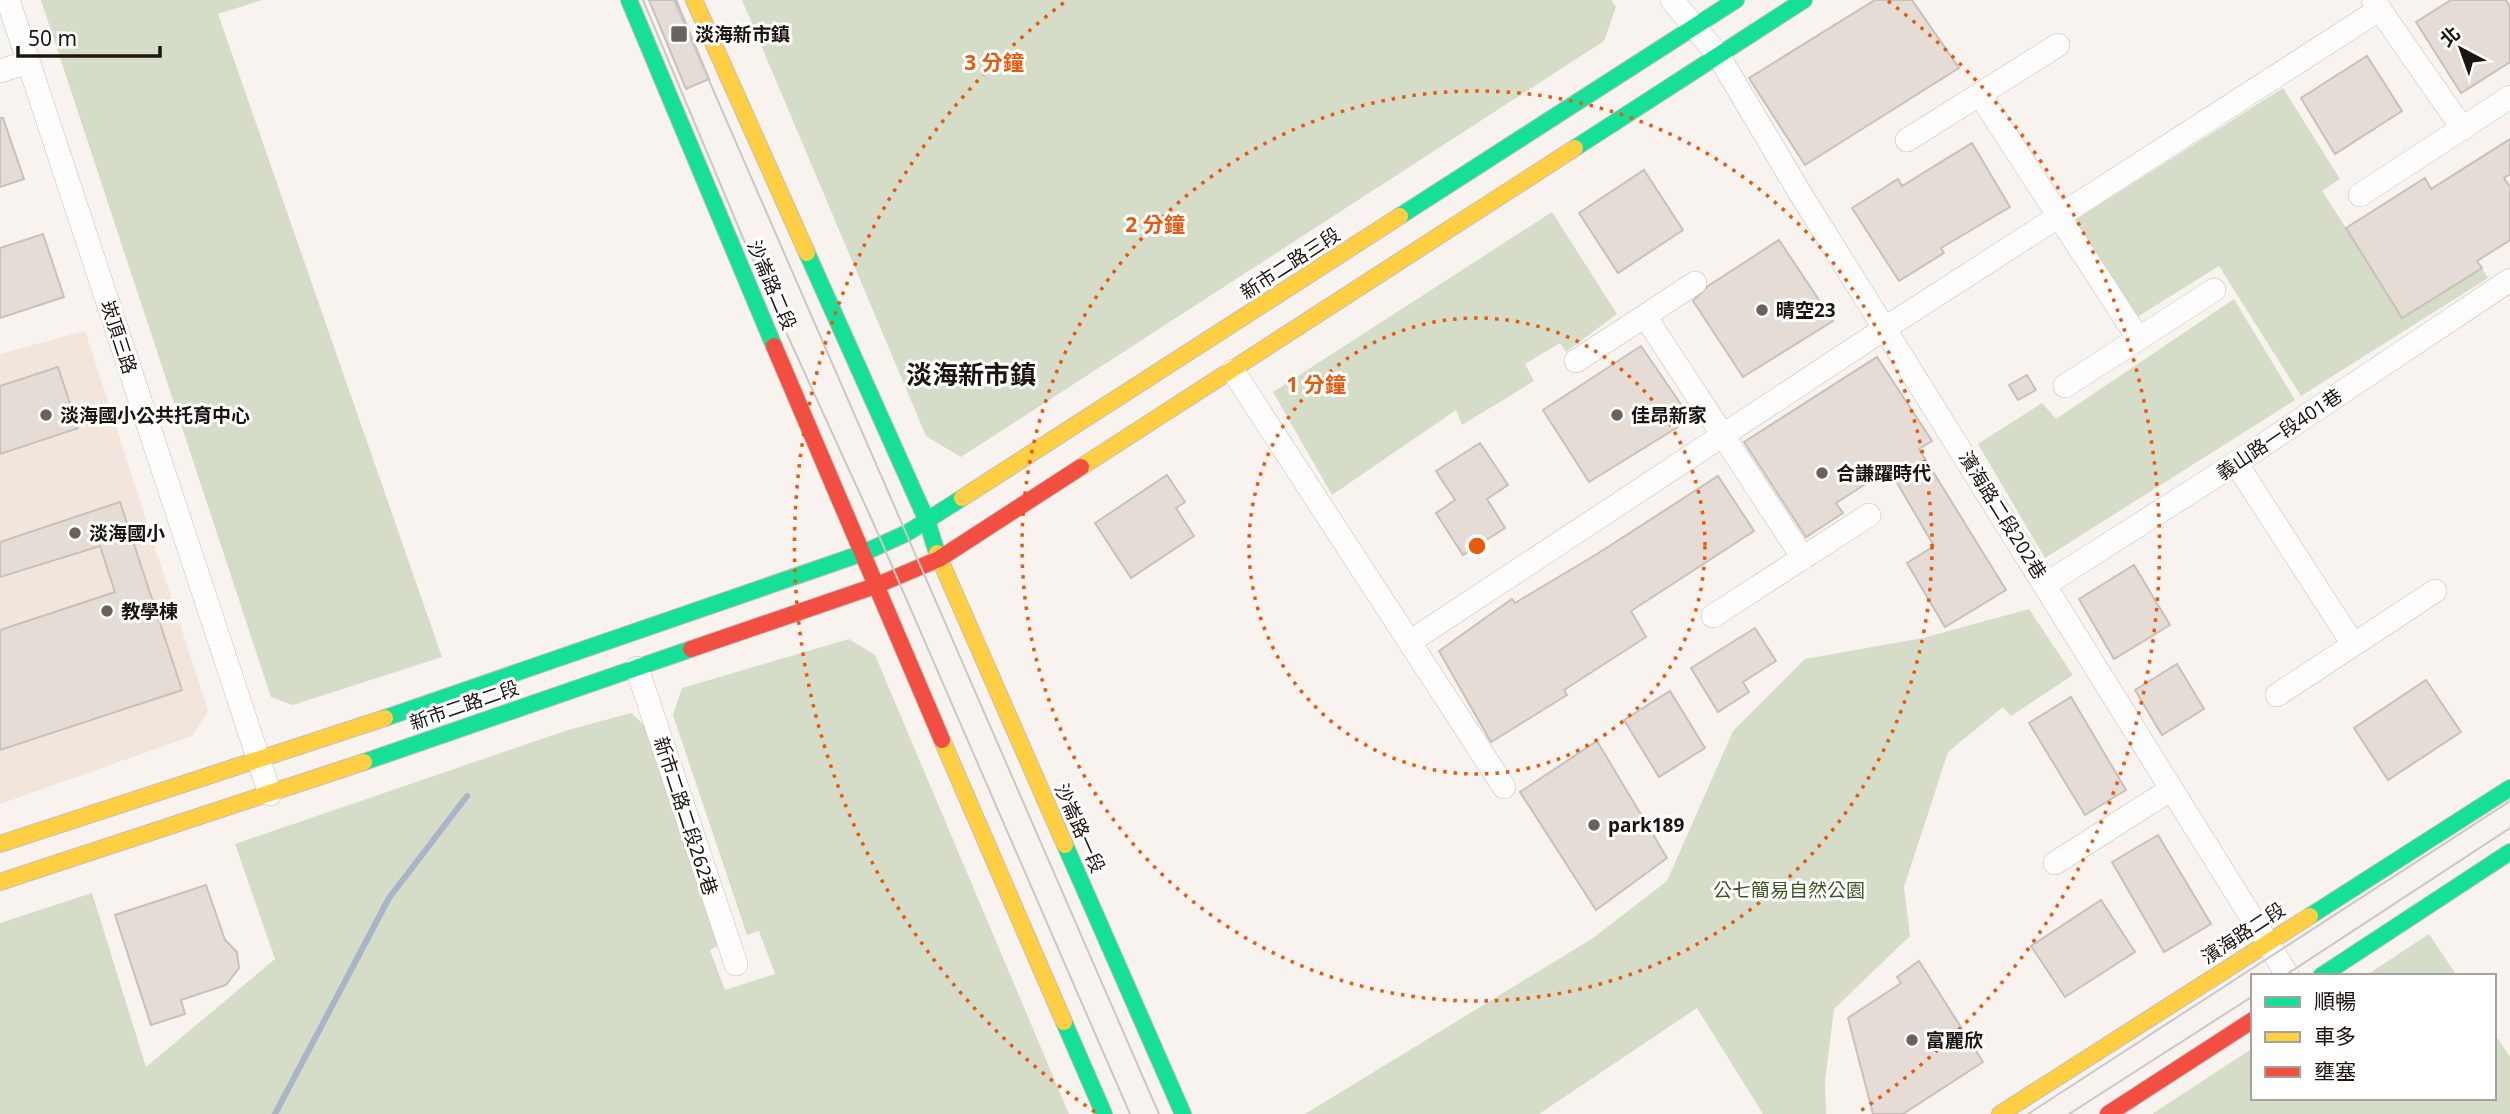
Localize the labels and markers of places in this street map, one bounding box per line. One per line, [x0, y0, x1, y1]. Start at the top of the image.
place label: 淡海新市鎮 [695, 21, 790, 47]
marker: 淡海新市鎮 [669, 24, 689, 44]
place label: 晴空23 [1776, 297, 1836, 323]
marker: 晴空23 [1754, 302, 1770, 318]
place label: 淡海國小公共托育中心 [60, 402, 250, 428]
place label: 佳昂新家 [1631, 402, 1707, 428]
marker: 淡海國小公共托育中心 [38, 407, 54, 423]
marker: 佳昂新家 [1609, 407, 1625, 423]
place label: 合謙躍時代 [1836, 460, 1931, 486]
marker: 合謙躍時代 [1814, 465, 1830, 481]
place label: 淡海國小 [89, 520, 165, 546]
marker: 淡海國小 [67, 525, 83, 541]
centre of rings [1465, 534, 1489, 558]
place label: 教學棟 [121, 598, 178, 624]
marker: 教學棟 [99, 603, 115, 619]
place label: park189 [1608, 812, 1684, 838]
marker: park189 [1586, 817, 1602, 833]
place label: 富麗欣 [1926, 1027, 1983, 1053]
marker: 富麗欣 [1904, 1032, 1920, 1048]

